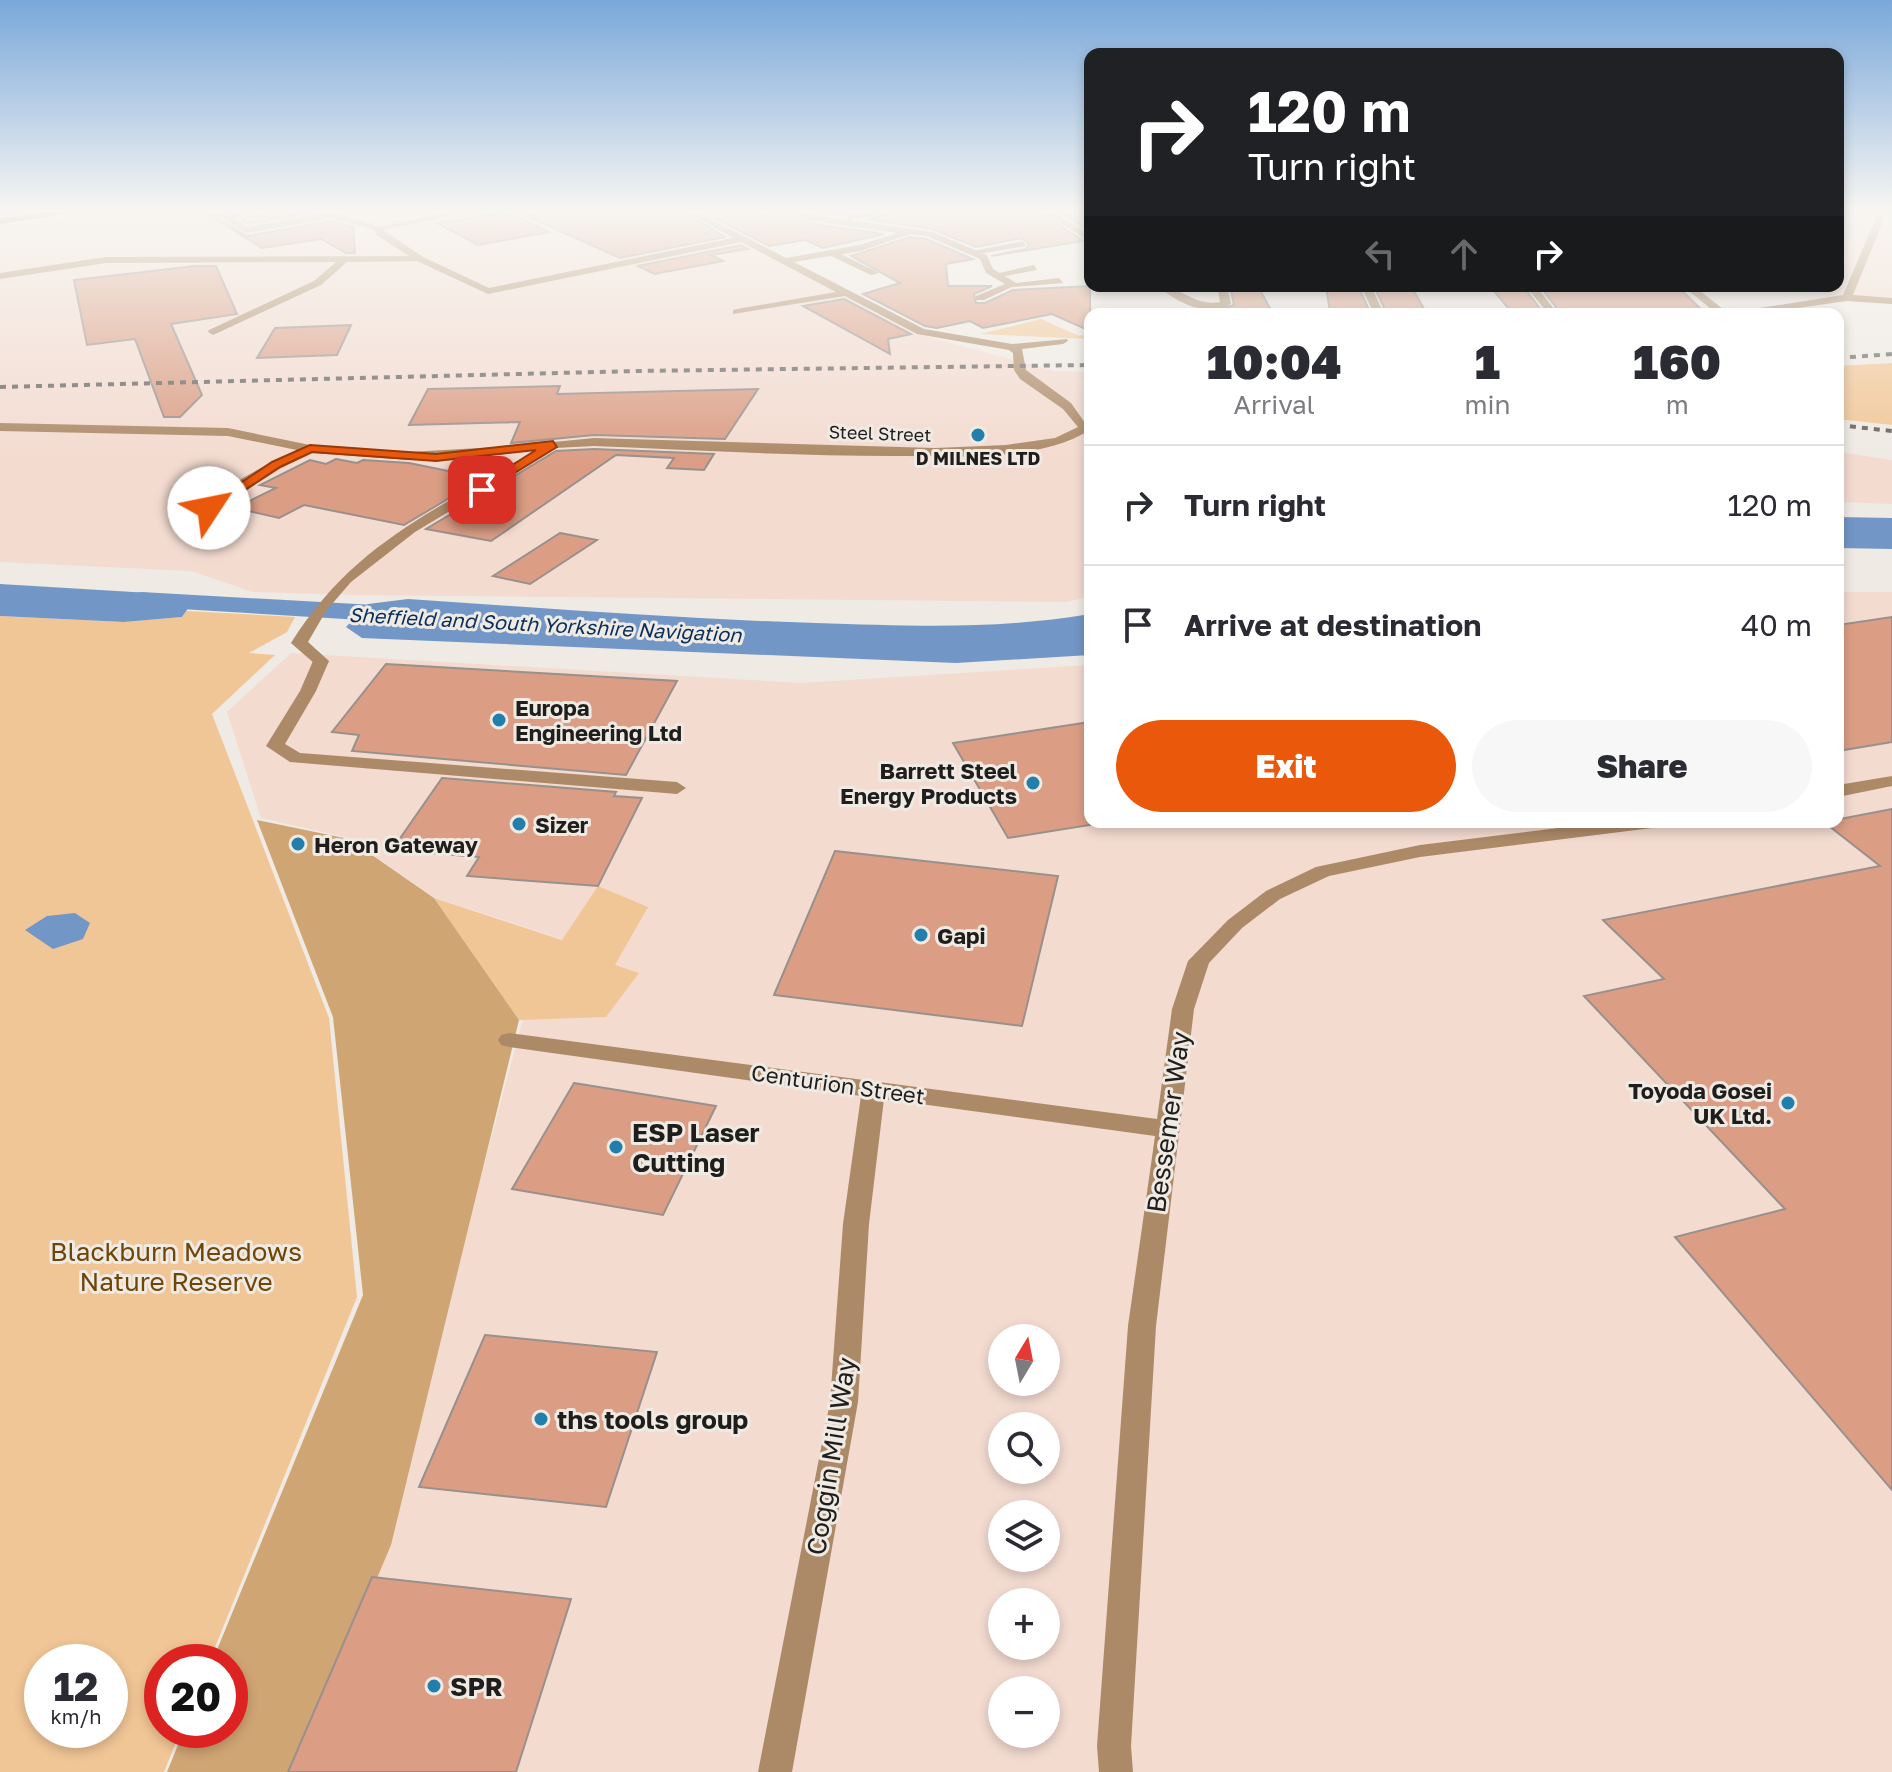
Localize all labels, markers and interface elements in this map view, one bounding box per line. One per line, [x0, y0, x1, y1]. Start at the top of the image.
text: 120 m [1248, 77, 1410, 144]
icon: right [1116, 80, 1220, 184]
text: Turn right [1248, 145, 1416, 188]
icon: left [1358, 232, 1402, 276]
icon: ahead [1442, 232, 1486, 276]
icon: right [1526, 232, 1570, 276]
text: 10:04 [1207, 332, 1342, 390]
text: 1 [1475, 332, 1500, 390]
text: 160 [1633, 332, 1721, 390]
text: Arrival [1233, 389, 1315, 420]
text: min [1464, 389, 1510, 420]
text: m [1666, 389, 1689, 420]
street label: Steel Street [828, 420, 932, 446]
marker: D MILNES LTD [969, 426, 987, 444]
place label: D MILNES LTD [916, 447, 1040, 469]
pin [448, 456, 516, 524]
position arrow [167, 466, 251, 550]
icon: arrive [460, 468, 504, 512]
icon: right [1116, 483, 1160, 527]
text: Turn right [1184, 487, 1326, 523]
text: 120 m [1727, 487, 1812, 523]
water label: Sheffield and South Yorkshire Navigation [348, 602, 743, 647]
icon: arrive [1116, 603, 1160, 647]
text: Arrive at destination [1184, 607, 1481, 643]
text: 40 m [1741, 607, 1812, 643]
place label: Europa Engineering Ltd [515, 694, 682, 746]
marker: Europa Engineering Ltd [490, 711, 508, 729]
button: Exit [1116, 720, 1456, 812]
button: Share [1472, 720, 1812, 812]
place label: Barrett Steel Energy Products [840, 757, 1017, 809]
marker: Barrett Steel Energy Products [1024, 774, 1042, 792]
place label: Sizer [535, 811, 589, 838]
marker: Sizer [510, 815, 528, 833]
place label: Heron Gateway [314, 831, 478, 858]
marker: Heron Gateway [289, 835, 307, 853]
place label: Gapi [937, 922, 986, 949]
marker: Gapi [912, 926, 930, 944]
street label: Bessemer Way [1140, 1029, 1196, 1215]
street label: Centurion Street [749, 1058, 927, 1110]
place label: Toyoda Gosei UK Ltd. [1628, 1077, 1772, 1129]
marker: Toyoda Gosei UK Ltd. [1779, 1094, 1797, 1112]
place label: ESP Laser Cutting [632, 1117, 760, 1178]
marker: ESP Laser Cutting [607, 1138, 625, 1156]
park label: Blackburn Meadows Nature Reserve [50, 1236, 302, 1297]
north arrow [988, 1324, 1060, 1396]
map controls [988, 1324, 1060, 1748]
street label: Coggin Mill Way [800, 1354, 862, 1557]
place label: ths tools group [557, 1404, 748, 1435]
marker: ths tools group [532, 1410, 550, 1428]
button: search [988, 1412, 1060, 1484]
button: layers [988, 1500, 1060, 1572]
button: + [988, 1588, 1060, 1660]
speed limit sign: 20 [144, 1644, 248, 1748]
text: 12 [54, 1662, 99, 1710]
place label: SPR [450, 1671, 503, 1702]
button: − [988, 1676, 1060, 1748]
marker: SPR [425, 1677, 443, 1695]
text: km/h [51, 1704, 101, 1728]

